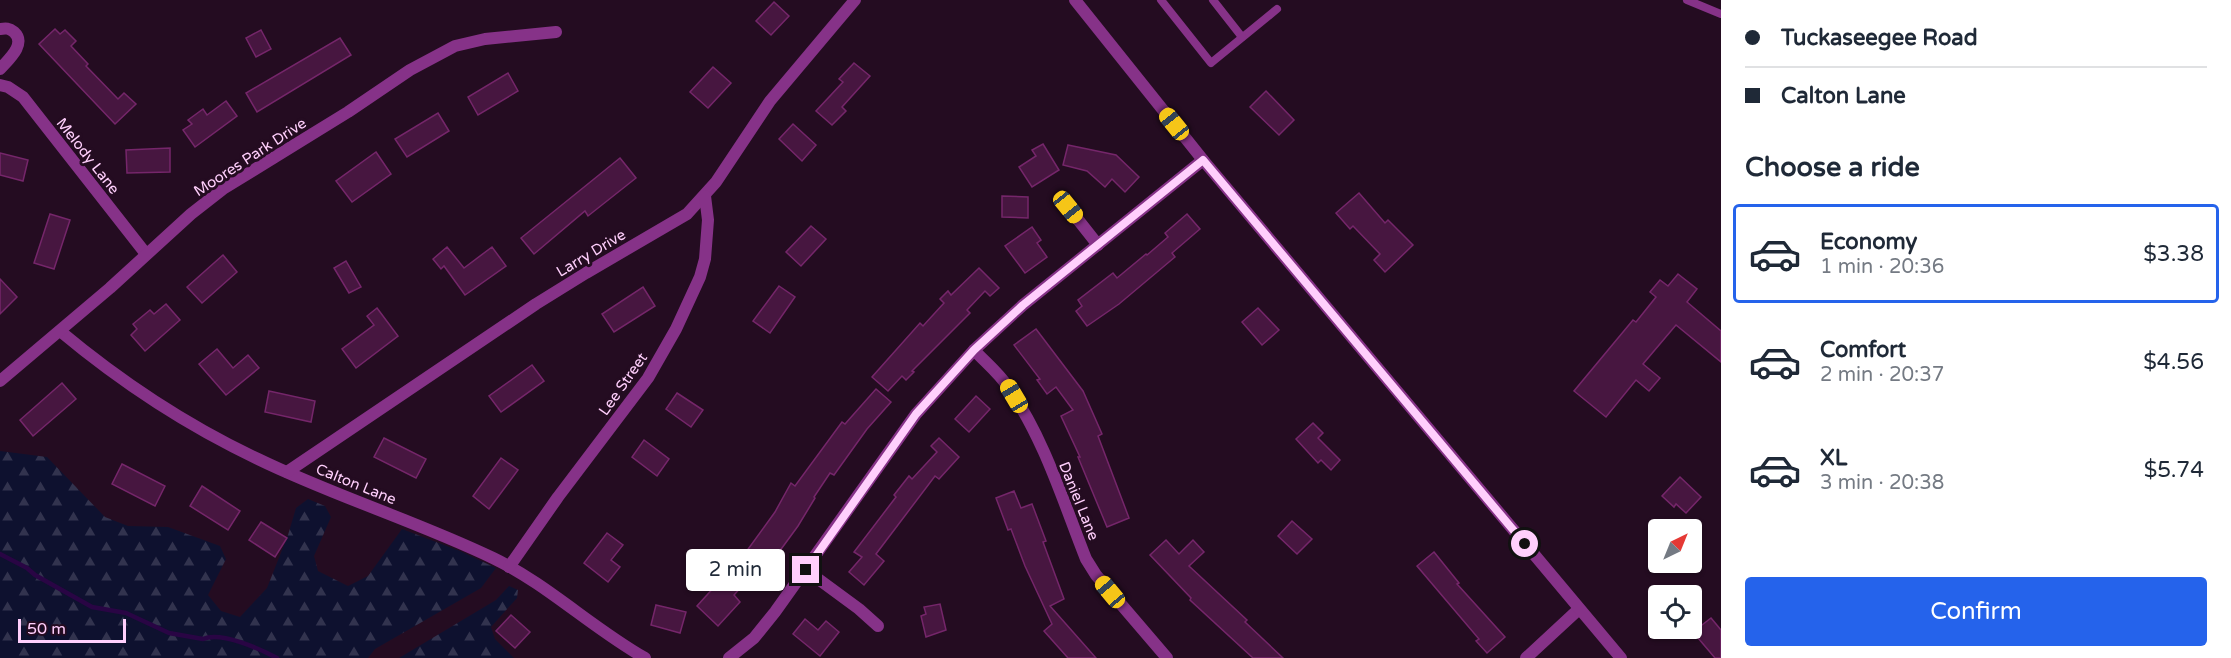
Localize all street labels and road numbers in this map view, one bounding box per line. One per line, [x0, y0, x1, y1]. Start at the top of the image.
street label: Melody Lane [53, 114, 123, 198]
street label: Moores Park Drive [190, 114, 310, 200]
street label: Larry Drive [553, 225, 629, 281]
street label: Lee Street [595, 349, 651, 419]
street label: Daniel Lane [1055, 459, 1103, 543]
street label: Calton Lane [313, 460, 399, 508]

